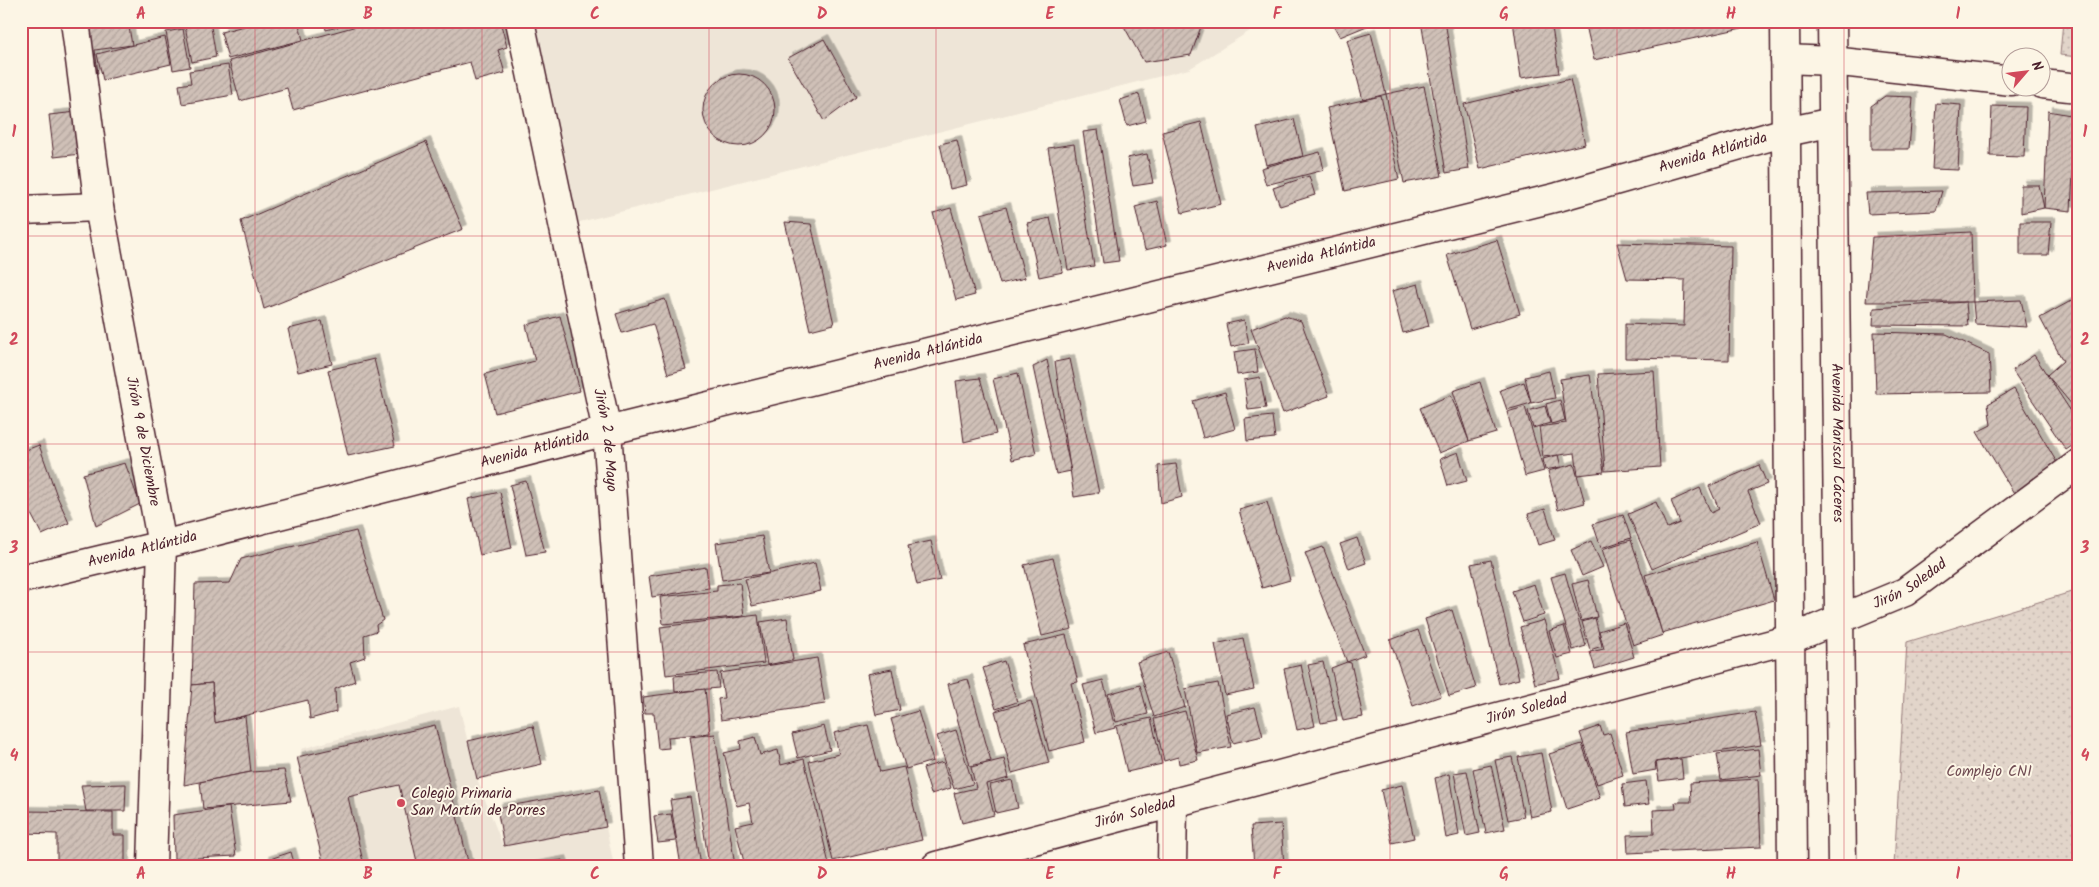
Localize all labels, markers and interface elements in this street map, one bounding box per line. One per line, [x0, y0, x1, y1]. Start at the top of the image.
text: A [136, 2, 146, 27]
text: B [363, 2, 373, 27]
text: C [590, 2, 600, 27]
text: D [817, 2, 828, 27]
text: E [1046, 2, 1056, 27]
text: F [1273, 2, 1283, 27]
text: G [1499, 2, 1509, 27]
text: H [1726, 2, 1736, 27]
text: I [1956, 2, 1961, 27]
north arrow [2002, 48, 2052, 98]
text: N [2025, 57, 2048, 76]
text: 1 [12, 120, 17, 145]
text: 1 [2083, 120, 2088, 145]
street label: Avenida Atlántida [1656, 126, 1770, 180]
street label: Avenida Atlántida [1264, 230, 1379, 280]
street label: Avenida Atlántida [871, 327, 985, 377]
text: 2 [9, 328, 19, 353]
text: 2 [2080, 328, 2090, 353]
street label: Avenida Mariscal Cáceres [1824, 363, 1850, 523]
street label: Jirón 9 de Diciembre [119, 374, 167, 509]
street label: Jirón 2 de Mayo [586, 386, 623, 493]
street label: Avenida Atlántida [478, 424, 592, 475]
street label: Avenida Atlántida [85, 524, 200, 574]
text: 3 [9, 536, 19, 561]
text: 3 [2080, 536, 2090, 561]
street label: Jirón Soledad [1869, 552, 1953, 616]
street label: Jirón Soledad [1483, 687, 1571, 732]
text: 4 [10, 744, 19, 769]
text: 4 [2081, 744, 2090, 769]
park label: Complejo CNI [1946, 760, 2032, 784]
place label: Colegio Primaria San Martín de Porres [411, 782, 546, 823]
street label: Jirón Soledad [1092, 791, 1179, 835]
marker: Colegio Primaria San Martín de Porres [395, 797, 407, 809]
text: A [136, 862, 146, 887]
text: B [363, 862, 373, 887]
text: C [590, 862, 600, 887]
text: D [817, 862, 828, 887]
text: E [1046, 862, 1056, 887]
text: F [1273, 862, 1283, 887]
text: G [1499, 862, 1509, 887]
text: H [1726, 862, 1736, 887]
text: I [1956, 862, 1961, 887]

